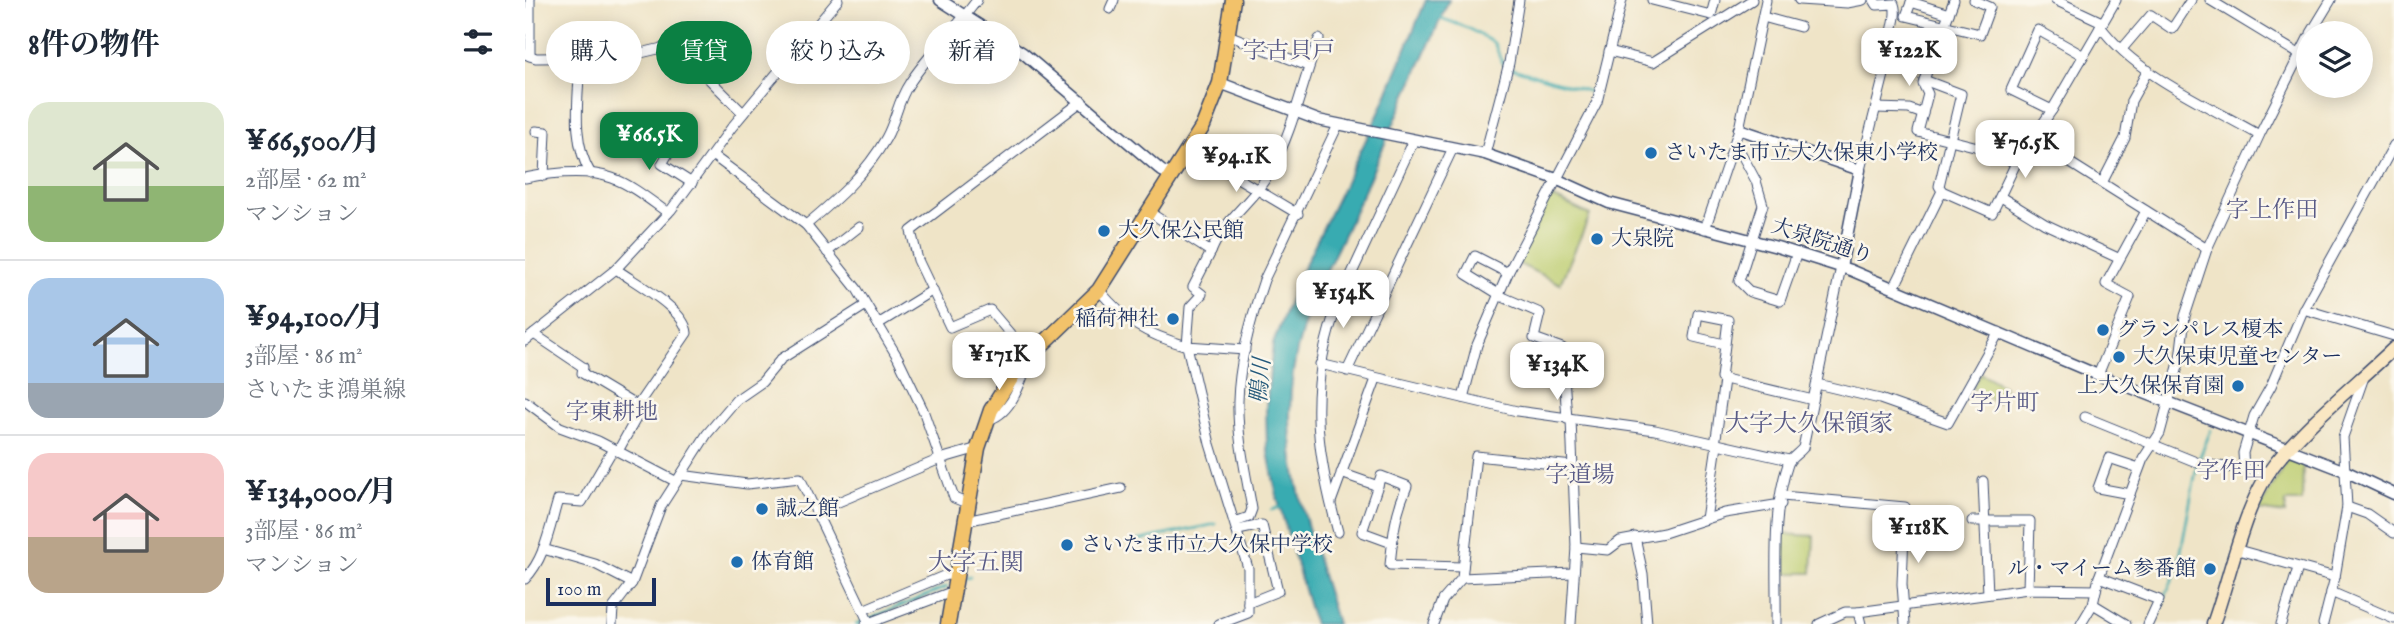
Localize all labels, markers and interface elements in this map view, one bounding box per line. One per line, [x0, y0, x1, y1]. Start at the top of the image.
chip: 購入 [546, 21, 642, 84]
chip: 賃貸 [656, 21, 752, 84]
chip: 絞り込み [766, 21, 910, 84]
chip: 新着 [924, 21, 1020, 84]
map controls [2296, 21, 2373, 98]
button: layers [2296, 21, 2373, 98]
icon: filters [459, 23, 497, 61]
text: 8件の物件 [28, 27, 160, 65]
pin: ¥122K [1860, 28, 1958, 88]
text: ¥122K [1877, 36, 1941, 65]
district label: 字古貝戸 [1243, 37, 1335, 66]
pin: ¥66.5K [592, 113, 706, 172]
text: ¥66.5K [616, 120, 682, 149]
pin: ¥76.5K [1968, 120, 2082, 180]
text: ¥66,500/月 [245, 123, 381, 161]
text: ¥76.5K [1991, 128, 2059, 157]
icon: home [84, 130, 168, 214]
pin: ¥94.1K [1179, 134, 1293, 194]
place label: さいたま市立大久保東小学校 [1665, 140, 1938, 167]
text: ¥94.1K [1202, 142, 1270, 171]
marker: さいたま市立大久保東小学校 [1643, 145, 1659, 161]
text: 2部屋 · 62 m² [245, 166, 367, 195]
district label: 字上作田 [2226, 196, 2318, 225]
text: マンション [245, 200, 359, 229]
street label: 大泉院通り [1768, 213, 1876, 271]
place label: 大久保公民館 [1118, 218, 1244, 245]
marker: 大久保公民館 [1096, 223, 1112, 239]
place label: 大泉院 [1611, 226, 1674, 253]
marker: 大泉院 [1589, 231, 1605, 247]
pin: ¥154K [1294, 270, 1392, 330]
text: ¥154K [1312, 278, 1374, 307]
text: ¥94,100/月 [245, 299, 384, 337]
icon: home [84, 306, 168, 390]
place label: 稲荷神社 [1075, 306, 1159, 333]
marker: 稲荷神社 [1165, 311, 1181, 327]
place label: グランパレス榎本 [2117, 317, 2283, 344]
marker: グランパレス榎本 [2095, 322, 2111, 338]
pin: ¥171K [950, 332, 1048, 392]
text: ¥171K [968, 340, 1030, 369]
text: 3部屋 · 86 m² [245, 342, 363, 371]
pin: ¥134K [1508, 342, 1606, 402]
place label: 大久保東児童センター [2133, 344, 2342, 371]
marker: 大久保東児童センター [2111, 349, 2127, 365]
text: ¥134K [1526, 350, 1588, 379]
water label: 鴨川 [1245, 354, 1278, 405]
place label: 上大久保保育園 [2077, 373, 2224, 400]
text: さいたま鴻巣線 [245, 376, 406, 405]
marker: 上大久保保育園 [2230, 378, 2246, 394]
district label: 字片町 [1971, 389, 2040, 418]
district label: 字東耕地 [566, 398, 658, 427]
district label: 大字大久保領家 [1725, 409, 1893, 440]
district label: 字作田 [2197, 457, 2266, 486]
district label: 字道場 [1546, 461, 1615, 490]
text: ¥134,000/月 [245, 474, 397, 512]
icon: home [84, 481, 168, 565]
place label: 誠之館 [776, 496, 839, 523]
marker: 誠之館 [754, 501, 770, 517]
pin: ¥118K [1869, 505, 1967, 565]
text: ¥118K [1888, 513, 1948, 542]
text: 3部屋 · 86 m² [245, 517, 363, 546]
place label: さいたま市立大久保中学校 [1081, 532, 1333, 559]
marker: さいたま市立大久保中学校 [1059, 537, 1075, 553]
district label: 大字五関 [928, 548, 1024, 579]
place label: 体育館 [751, 549, 814, 576]
text: マンション [245, 551, 359, 580]
marker: 体育館 [729, 554, 745, 570]
place label: ル・マイーム参番館 [2007, 556, 2196, 583]
marker: ル・マイーム参番館 [2202, 561, 2218, 577]
scale bar [546, 575, 656, 607]
text: 100 m [557, 578, 601, 602]

